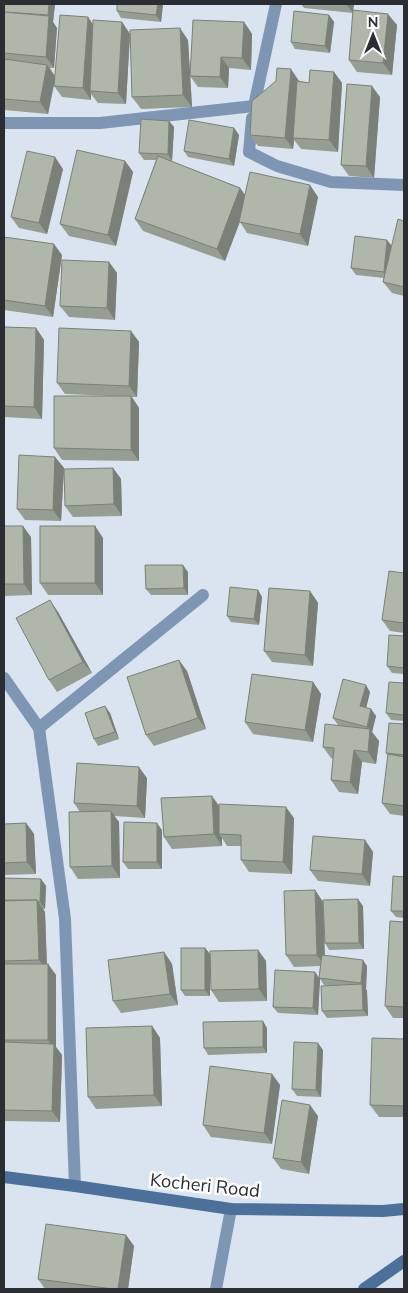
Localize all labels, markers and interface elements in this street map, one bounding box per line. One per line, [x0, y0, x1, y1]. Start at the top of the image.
north arrow [348, 10, 398, 60]
text: N [368, 13, 378, 31]
street label: Kocheri Road [149, 1168, 261, 1202]

